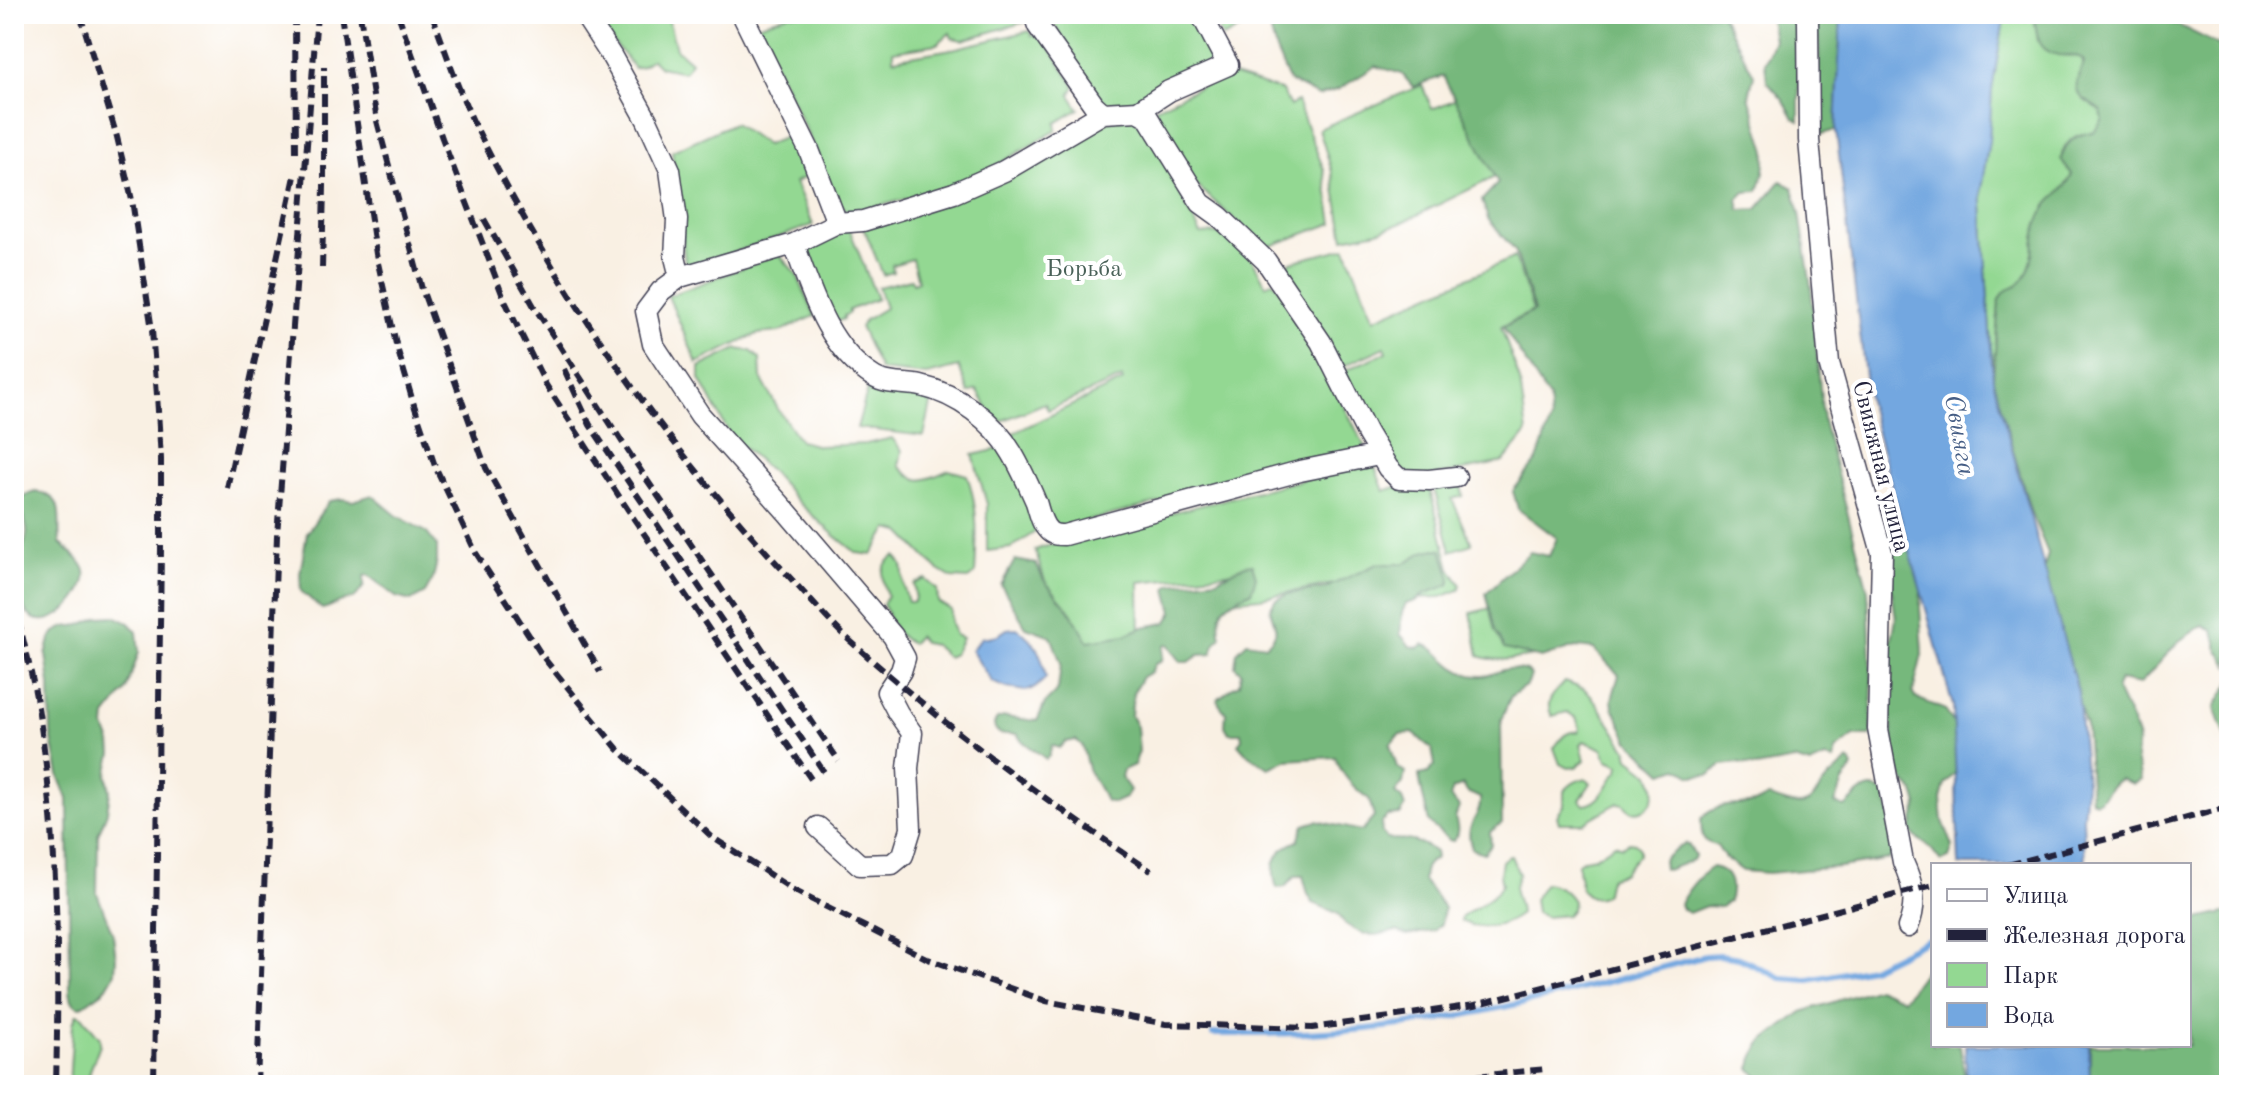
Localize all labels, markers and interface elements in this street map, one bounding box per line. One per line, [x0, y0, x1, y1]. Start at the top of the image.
park label: Борьба [1046, 258, 1122, 282]
street label: Свияжная улица [1847, 378, 1913, 555]
water label: Свияга [1939, 393, 1979, 478]
legend [1931, 863, 2191, 1047]
text: Улица [2003, 885, 2068, 909]
text: Железная дорога [2003, 925, 2186, 949]
text: Парк [2003, 965, 2058, 989]
text: Вода [2003, 1005, 2055, 1029]

